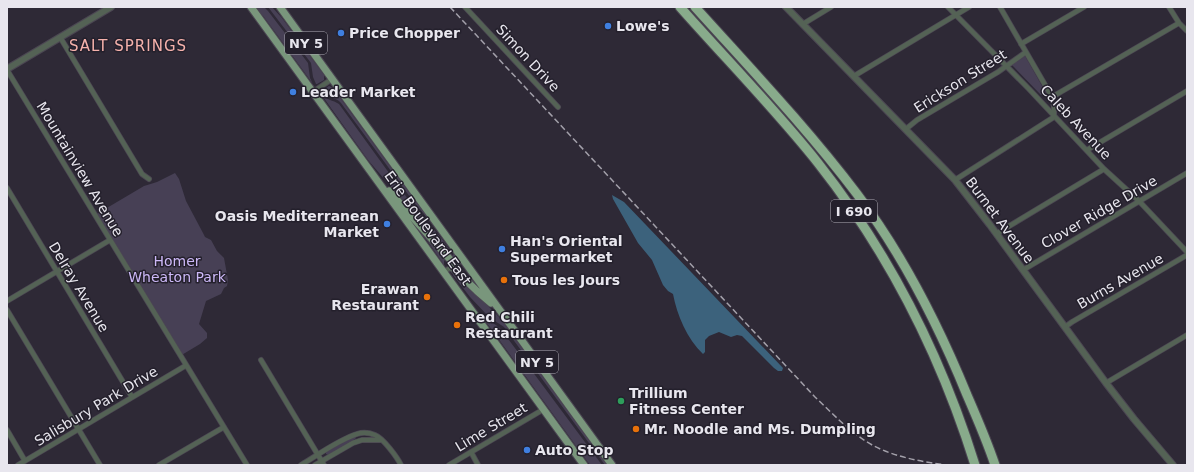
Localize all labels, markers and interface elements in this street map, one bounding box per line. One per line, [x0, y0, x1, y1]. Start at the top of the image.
place label: Lowe's [616, 18, 670, 34]
street label: Simon Drive [493, 21, 563, 95]
marker: Lowe's [603, 21, 613, 31]
place label: Price Chopper [349, 25, 460, 41]
marker: Price Chopper [336, 28, 346, 38]
road number: NY 5 [285, 32, 327, 54]
district label: SALT SPRINGS [69, 37, 187, 55]
street label: Erickson Street [911, 46, 1010, 116]
street label: Caleb Avenue [1037, 81, 1115, 163]
place label: Leader Market [301, 84, 416, 100]
marker: Leader Market [288, 87, 298, 97]
street label: Mountainview Avenue [34, 99, 126, 239]
street label: Erie Boulevard East [381, 168, 475, 289]
street label: Clover Ridge Drive [1038, 172, 1160, 252]
street label: Burnet Avenue [962, 174, 1038, 266]
road number: I 690 [831, 200, 877, 222]
place label: Oasis Mediterranean Market [215, 208, 379, 240]
marker: Oasis Mediterranean Market [382, 219, 392, 229]
place label: Han's Oriental Supermarket [510, 233, 623, 265]
street label: Delray Avenue [46, 239, 112, 335]
marker: Han's Oriental Supermarket [497, 244, 507, 254]
street label: Burns Avenue [1074, 250, 1166, 312]
park label: Homer Wheaton Park [128, 253, 227, 285]
place label: Tous les Jours [512, 272, 620, 288]
marker: Tous les Jours [499, 275, 509, 285]
place label: Erawan Restaurant [331, 281, 419, 313]
marker: Erawan Restaurant [422, 292, 432, 302]
place label: Red Chili Restaurant [465, 309, 553, 341]
marker: Red Chili Restaurant [452, 320, 462, 330]
road number: NY 5 [516, 351, 558, 373]
street label: Salisbury Park Drive [32, 363, 160, 449]
place label: Trillium Fitness Center [629, 385, 744, 417]
marker: Trillium Fitness Center [616, 396, 626, 406]
street label: Lime Street [452, 399, 530, 455]
place label: Mr. Noodle and Ms. Dumpling [644, 421, 876, 437]
marker: Mr. Noodle and Ms. Dumpling [631, 424, 641, 434]
place label: Auto Stop [535, 442, 613, 458]
marker: Auto Stop [522, 445, 532, 455]

